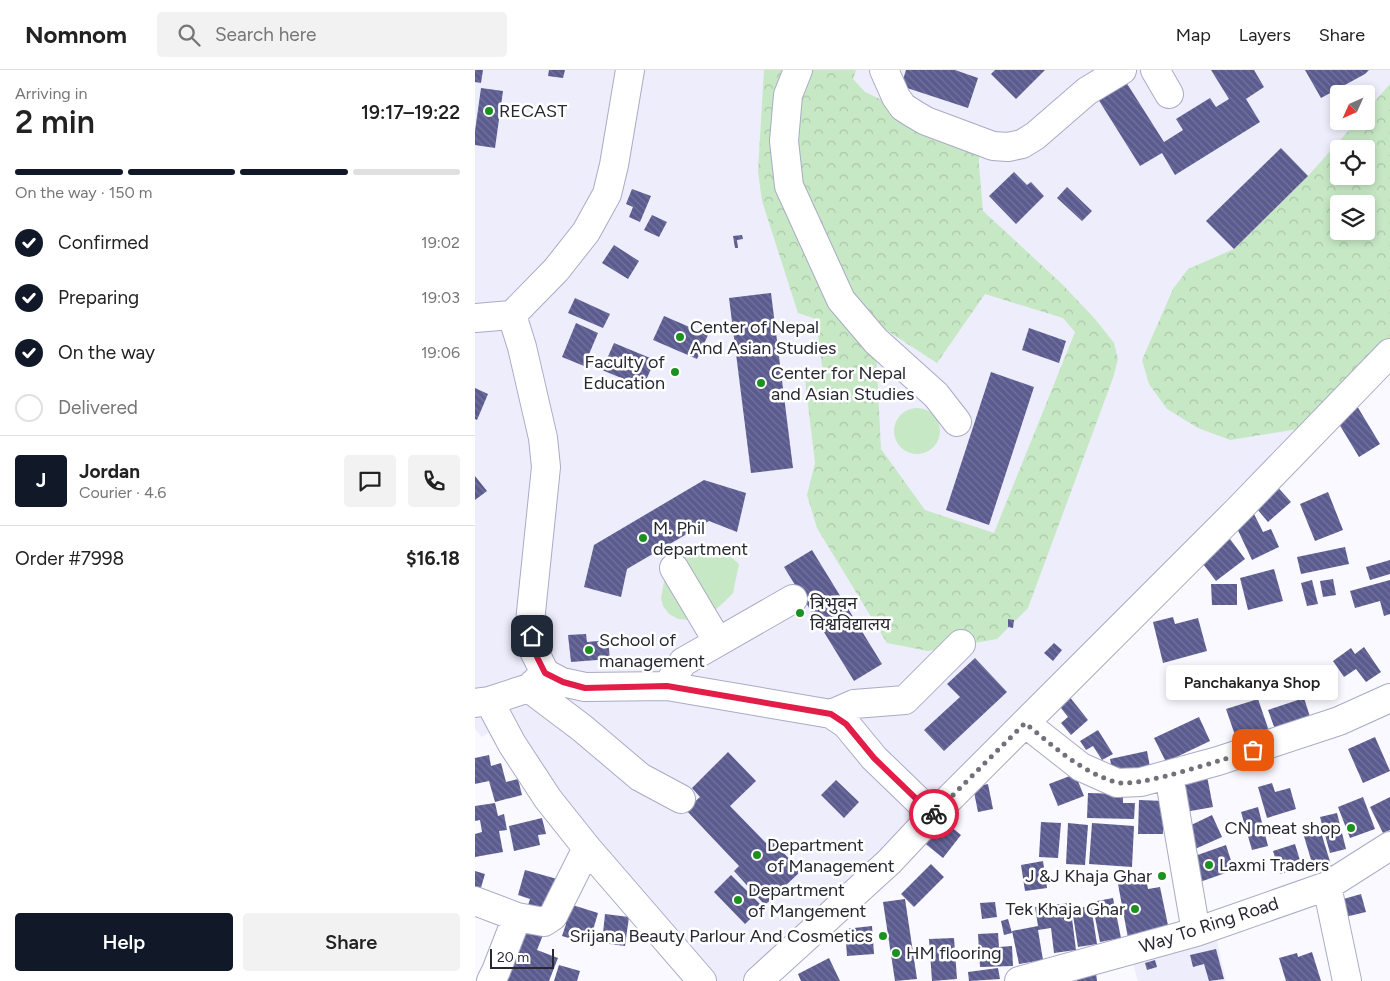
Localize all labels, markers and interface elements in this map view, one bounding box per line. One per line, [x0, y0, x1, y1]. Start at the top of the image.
search box [157, 12, 507, 57]
text: Nomnom [25, 20, 127, 49]
icon: search [175, 21, 203, 49]
text: Search here [215, 23, 316, 46]
text: Map [1176, 24, 1211, 46]
text: Layers [1239, 24, 1291, 46]
text: Share [1319, 24, 1365, 46]
text: Arriving in [15, 84, 87, 103]
north arrow [1330, 85, 1375, 130]
map controls [1330, 85, 1375, 240]
place label: RECAST [499, 100, 567, 122]
text: 19:17–19:22 [361, 101, 460, 124]
text: 2 min [15, 103, 95, 141]
marker: RECAST [483, 105, 495, 117]
button: locate [1330, 140, 1375, 185]
text: On the way · 150 m [15, 183, 152, 202]
button: layers [1330, 195, 1375, 240]
icon: check [15, 229, 43, 257]
text: Confirmed [58, 231, 149, 254]
text: 19:02 [421, 233, 460, 252]
icon: check [15, 284, 43, 312]
text: Preparing [58, 286, 139, 309]
text: 19:03 [421, 288, 460, 307]
place label: Center of Nepal And Asian Studies [690, 316, 836, 359]
marker: Center of Nepal And Asian Studies [674, 331, 686, 343]
icon: check [15, 339, 43, 367]
text: On the way [58, 341, 155, 364]
text: 19:06 [421, 343, 460, 362]
place label: Faculty of Education [583, 351, 665, 394]
place label: Center for Nepal and Asian Studies [771, 362, 914, 405]
marker: Faculty of Education [669, 366, 681, 378]
marker: Center for Nepal and Asian Studies [755, 377, 767, 389]
text: Delivered [58, 396, 138, 419]
button: chat [344, 455, 396, 507]
button: phone [408, 455, 460, 507]
text: Jordan [79, 460, 140, 483]
text: J [36, 469, 46, 492]
text: Courier · 4.6 [79, 483, 166, 502]
place label: M. Phil department [653, 517, 748, 560]
marker: M. Phil department [637, 532, 649, 544]
text: Order #7998 [15, 547, 124, 570]
text: $16.18 [406, 547, 460, 570]
place label: त्रिभुवन विश्वविद्यालय [810, 592, 891, 635]
marker: त्रिभुवन विश्वविद्यालय [794, 607, 806, 619]
pin [511, 615, 553, 657]
icon: home [518, 622, 546, 650]
place label: School of management [599, 629, 705, 672]
marker: School of management [583, 644, 595, 656]
callout: Panchakanya Shop [1167, 665, 1339, 700]
text: Panchakanya Shop [1184, 673, 1320, 692]
pin [1232, 729, 1274, 771]
icon: bag [1239, 736, 1267, 764]
courier [909, 789, 959, 839]
icon: bike [920, 800, 948, 828]
place label: CN meat shop [1225, 817, 1341, 839]
marker: CN meat shop [1345, 822, 1357, 834]
place label: Department of Management [767, 834, 895, 877]
marker: Department of Management [751, 849, 763, 861]
place label: Laxmi Traders [1219, 854, 1329, 876]
marker: Laxmi Traders [1203, 859, 1215, 871]
place label: J &J Khaja Ghar [1025, 865, 1152, 887]
marker: J &J Khaja Ghar [1156, 870, 1168, 882]
place label: Department of Mangement [748, 879, 867, 922]
street label: Way To Ring Road [1137, 892, 1281, 958]
marker: Department of Mangement [732, 894, 744, 906]
place label: Tek Khaja Ghar [1006, 898, 1125, 920]
marker: Tek Khaja Ghar [1129, 903, 1141, 915]
button: Help [15, 913, 233, 971]
button: Share [243, 913, 460, 971]
place label: Srijana Beauty Parlour And Cosmetics [569, 925, 873, 947]
marker: Srijana Beauty Parlour And Cosmetics [877, 930, 889, 942]
place label: HM flooring [906, 942, 1002, 964]
scale bar [490, 946, 554, 969]
marker: HM flooring [890, 947, 902, 959]
text: 20 m [497, 949, 529, 966]

